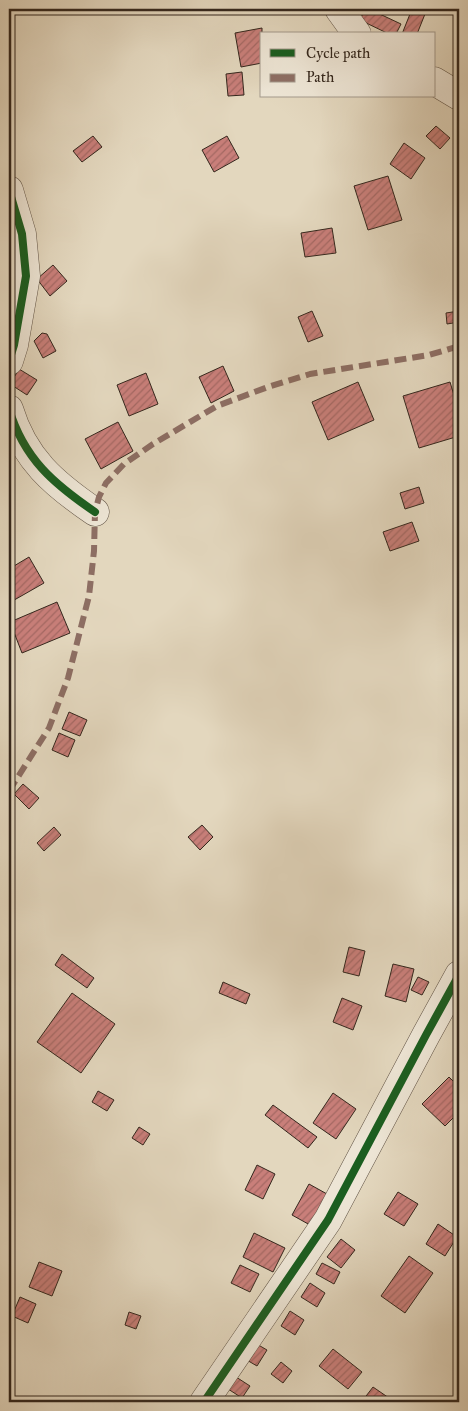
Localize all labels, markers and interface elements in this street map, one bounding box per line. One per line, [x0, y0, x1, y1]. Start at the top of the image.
legend [260, 32, 436, 98]
text: Cycle path [306, 44, 371, 62]
text: Path [306, 68, 335, 86]

